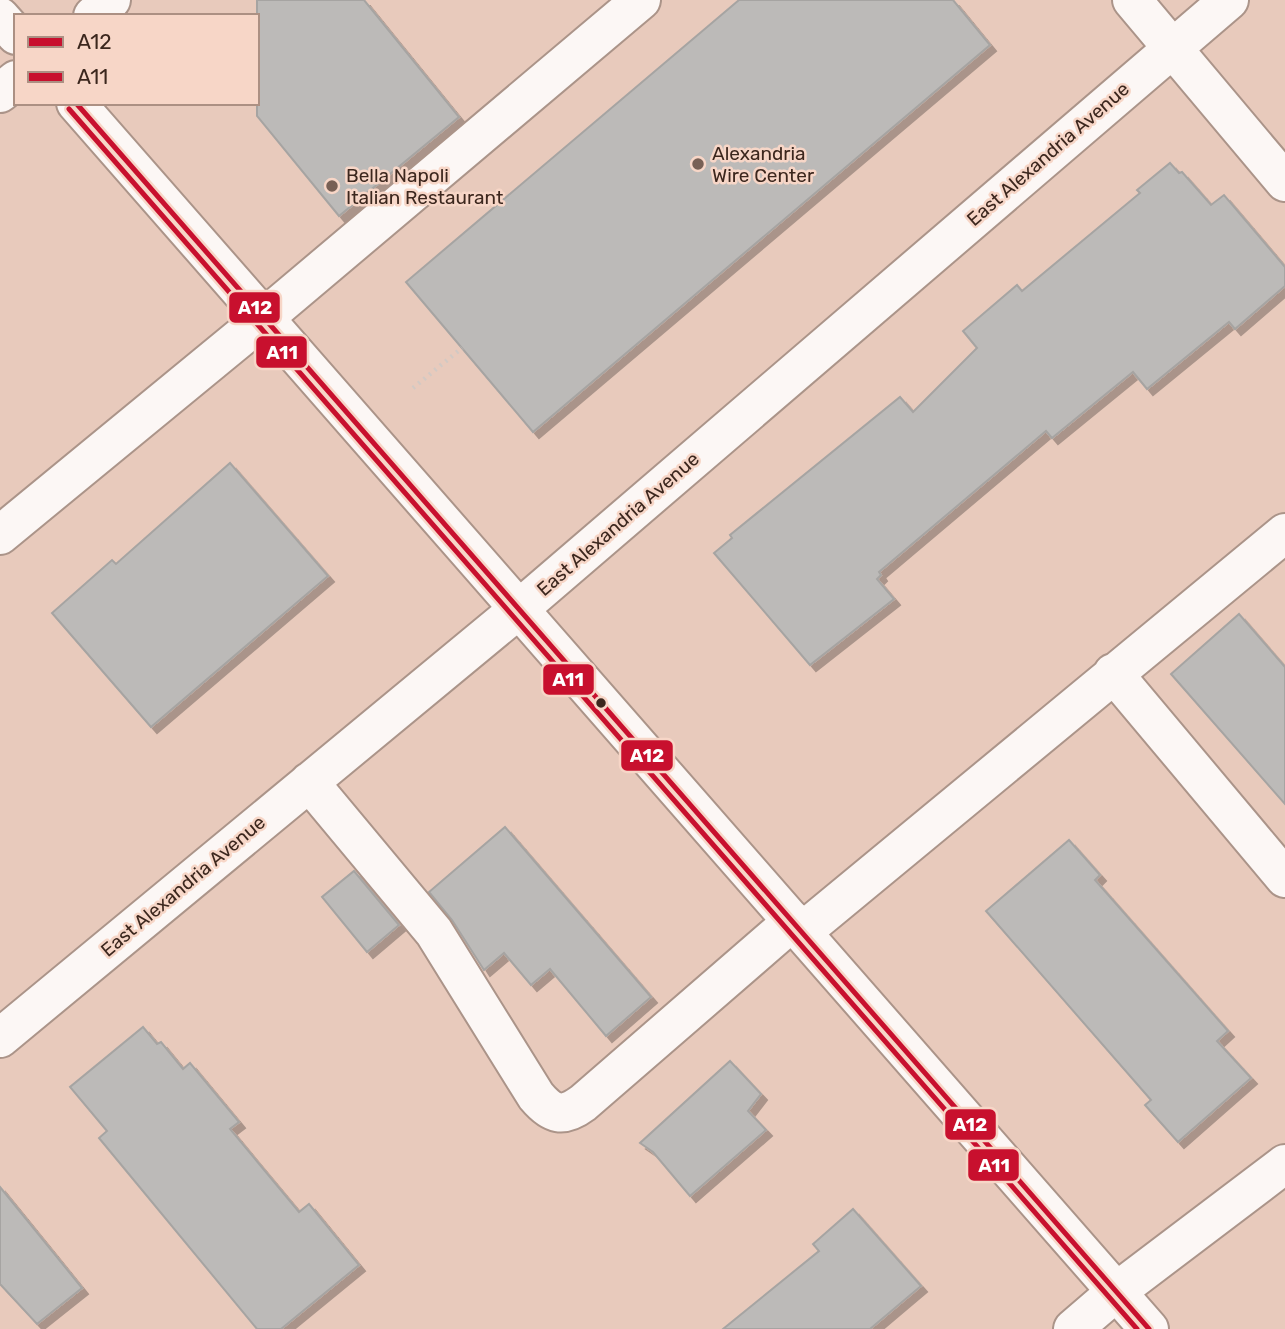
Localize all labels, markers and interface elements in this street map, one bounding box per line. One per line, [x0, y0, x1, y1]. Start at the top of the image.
legend [14, 14, 259, 105]
text: A12 [77, 29, 111, 54]
text: A11 [77, 64, 108, 89]
street label: East Alexandria Avenue [962, 77, 1134, 231]
place label: Alexandria Wire Center [712, 142, 815, 187]
marker: Alexandria Wire Center [690, 156, 706, 172]
place label: Bella Napoli Italian Restaurant [346, 164, 504, 209]
marker: Bella Napoli Italian Restaurant [324, 178, 340, 194]
line badge: A12 [228, 291, 281, 324]
text: A12 [238, 296, 272, 319]
line badge: A11 [255, 335, 308, 369]
text: A11 [266, 341, 298, 364]
street label: East Alexandria Avenue [532, 447, 704, 601]
line badge: A11 [542, 663, 595, 696]
text: A11 [552, 668, 584, 691]
unlabelled marker [594, 696, 608, 710]
line badge: A12 [620, 739, 674, 772]
text: A12 [630, 744, 664, 767]
street label: East Alexandria Avenue [96, 811, 270, 961]
line badge: A12 [944, 1108, 997, 1141]
text: A12 [953, 1113, 987, 1136]
line badge: A11 [967, 1148, 1020, 1182]
text: A11 [978, 1154, 1010, 1177]

